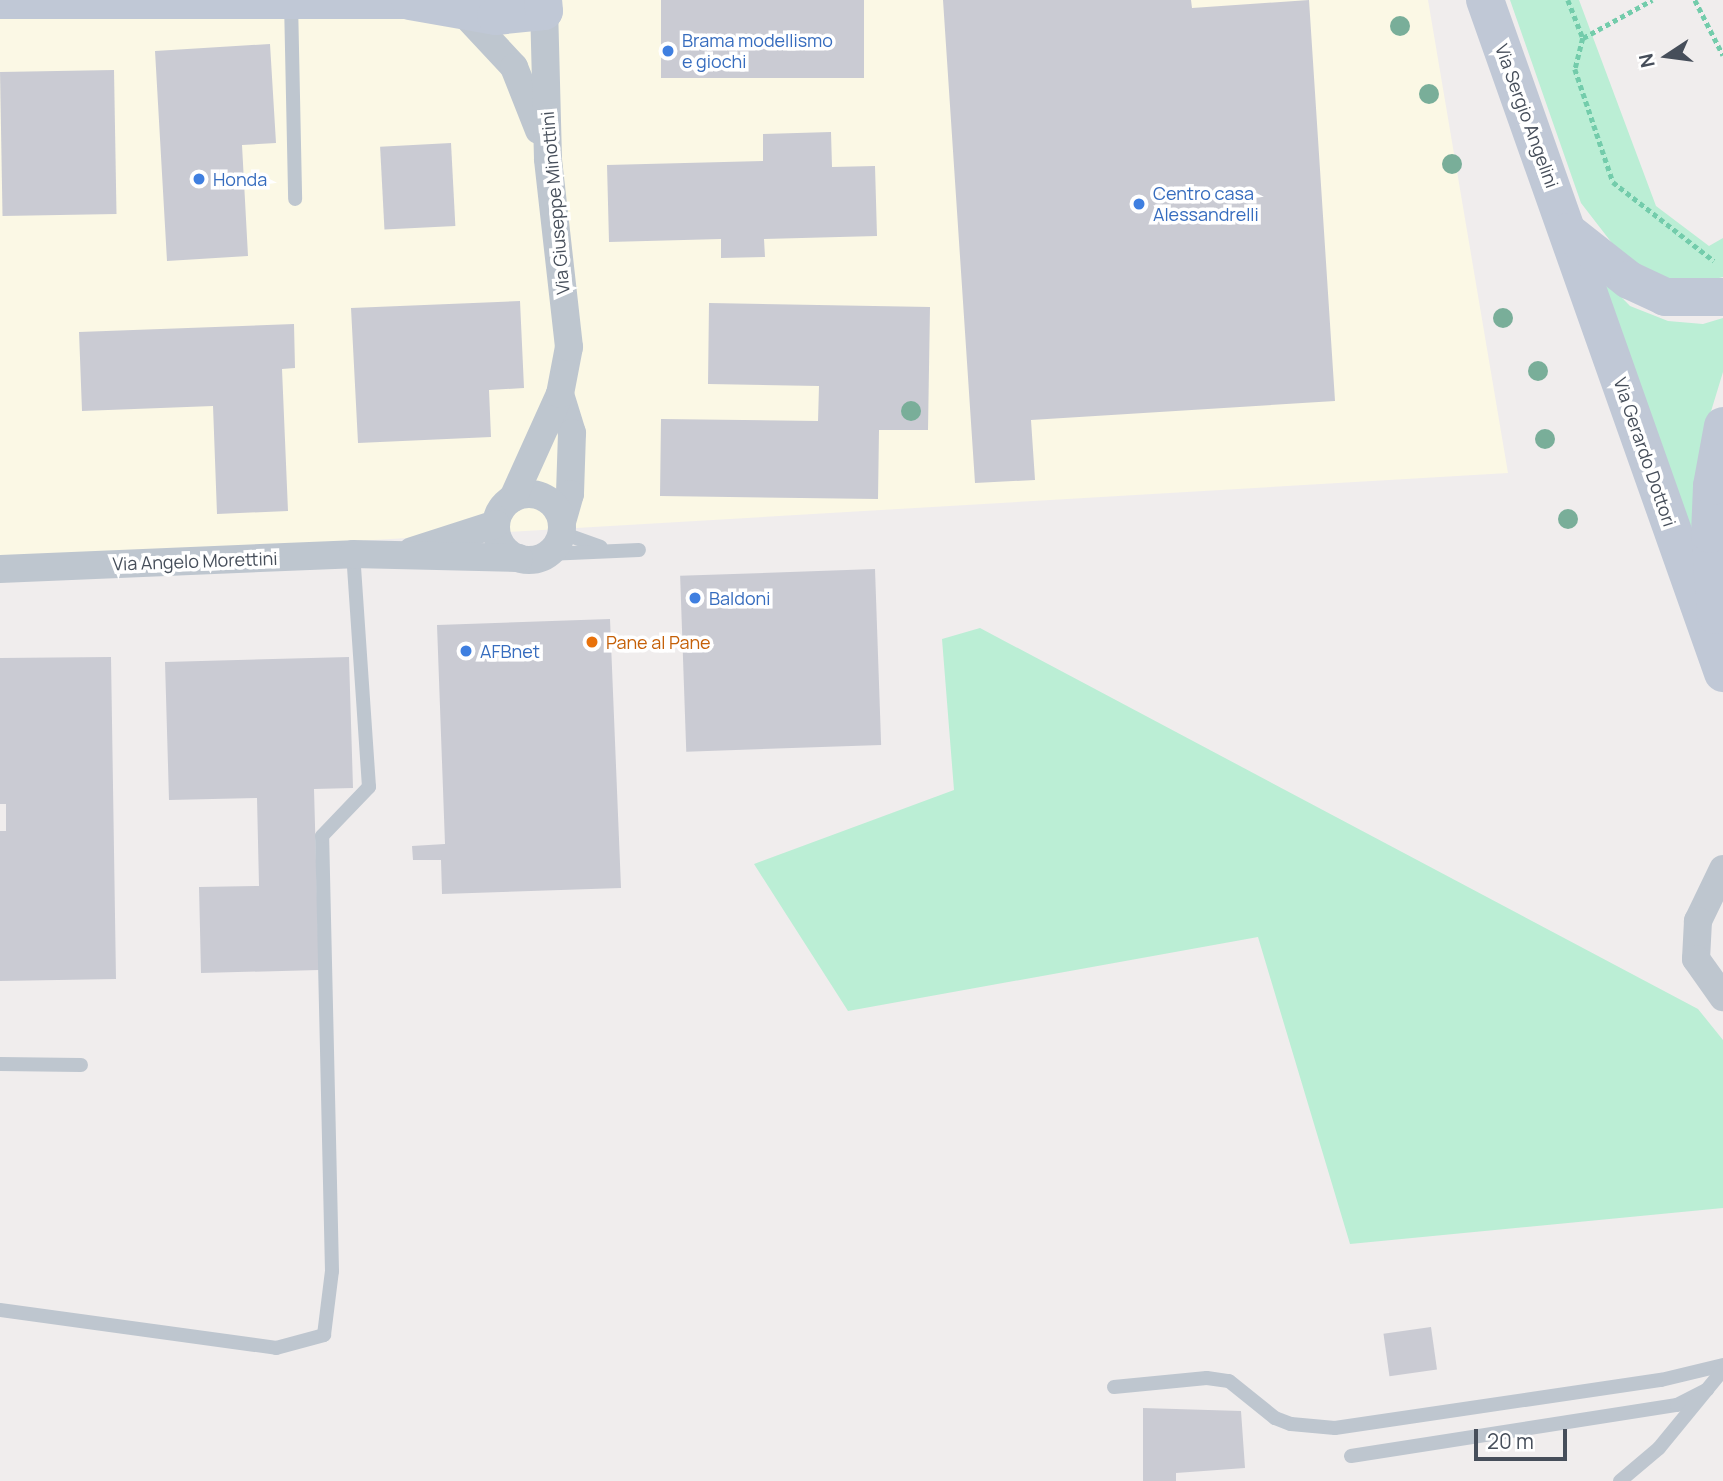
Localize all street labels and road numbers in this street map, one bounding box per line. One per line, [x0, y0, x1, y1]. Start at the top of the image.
street label: Via Sergio Angelini [1491, 41, 1563, 191]
street label: Via Giuseppe Minottini [536, 110, 574, 296]
street label: Via Gerardo Dottori [1609, 375, 1681, 529]
street label: Via Angelo Morettini [112, 547, 278, 575]

